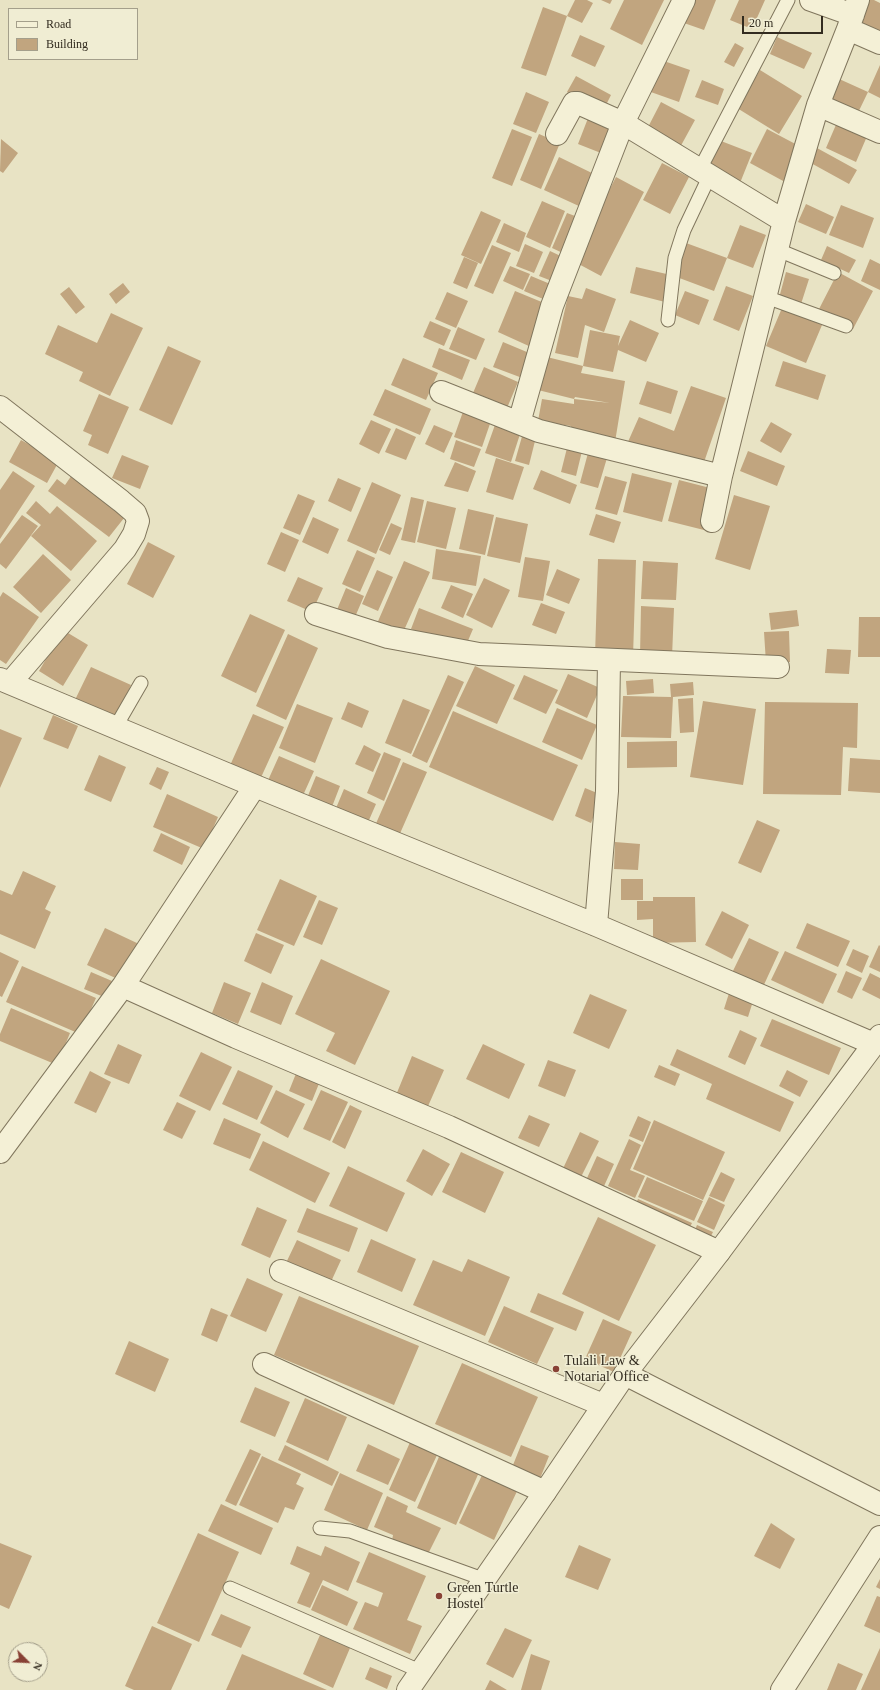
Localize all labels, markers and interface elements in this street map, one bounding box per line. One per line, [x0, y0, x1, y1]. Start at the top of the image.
legend [8, 8, 138, 60]
scale bar [744, 8, 825, 34]
text: 20 m [749, 16, 773, 30]
text: Road [46, 17, 71, 31]
text: Building [46, 37, 88, 51]
place label: Tulali Law & Notarial Office [564, 1353, 649, 1386]
marker: Tulali Law & Notarial Office [551, 1364, 561, 1374]
place label: Green Turtle Hostel [447, 1580, 518, 1612]
marker: Green Turtle Hostel [434, 1591, 444, 1601]
north arrow [8, 1642, 48, 1682]
text: N [31, 1660, 45, 1673]

